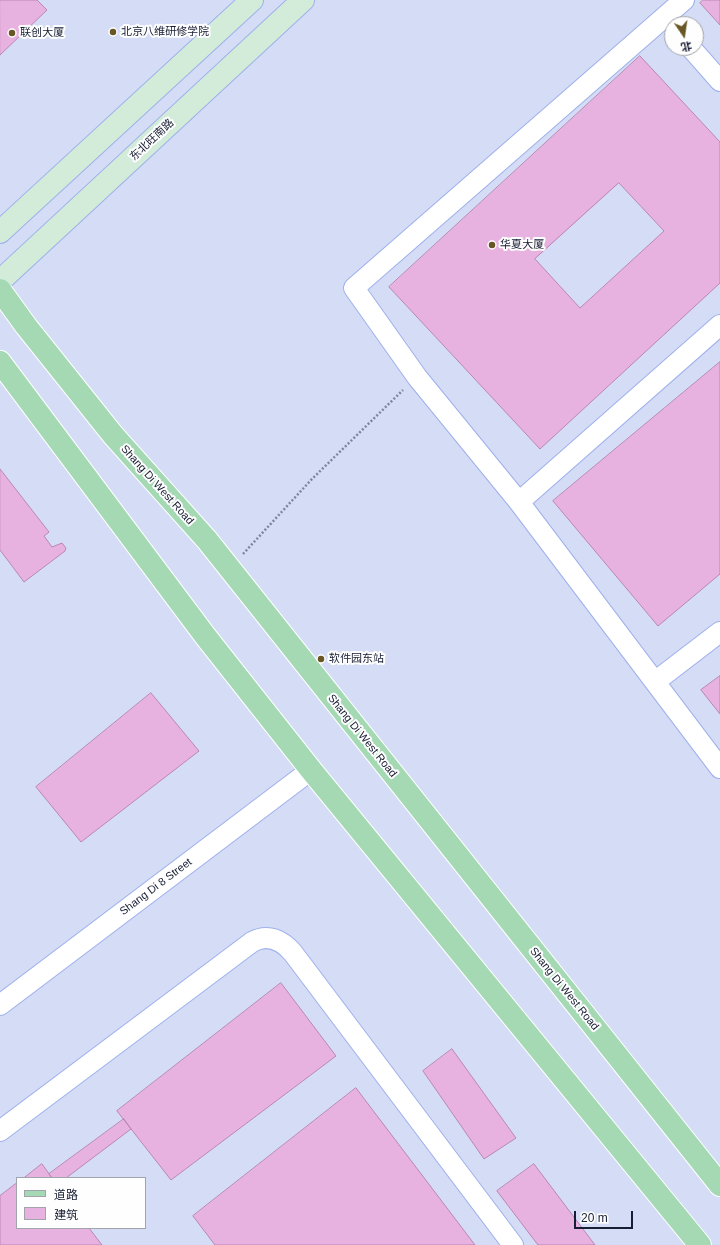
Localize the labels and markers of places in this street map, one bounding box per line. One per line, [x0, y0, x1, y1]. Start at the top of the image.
place label: 北京八维研修学院 [121, 25, 209, 39]
place label: 联创大厦 [20, 26, 64, 40]
marker: 北京八维研修学院 [108, 27, 118, 37]
marker: 联创大厦 [7, 28, 17, 38]
place label: 华夏大厦 [500, 238, 544, 252]
marker: 华夏大厦 [487, 240, 497, 250]
place label: 软件园东站 [329, 652, 384, 666]
marker: 软件园东站 [316, 654, 326, 664]

